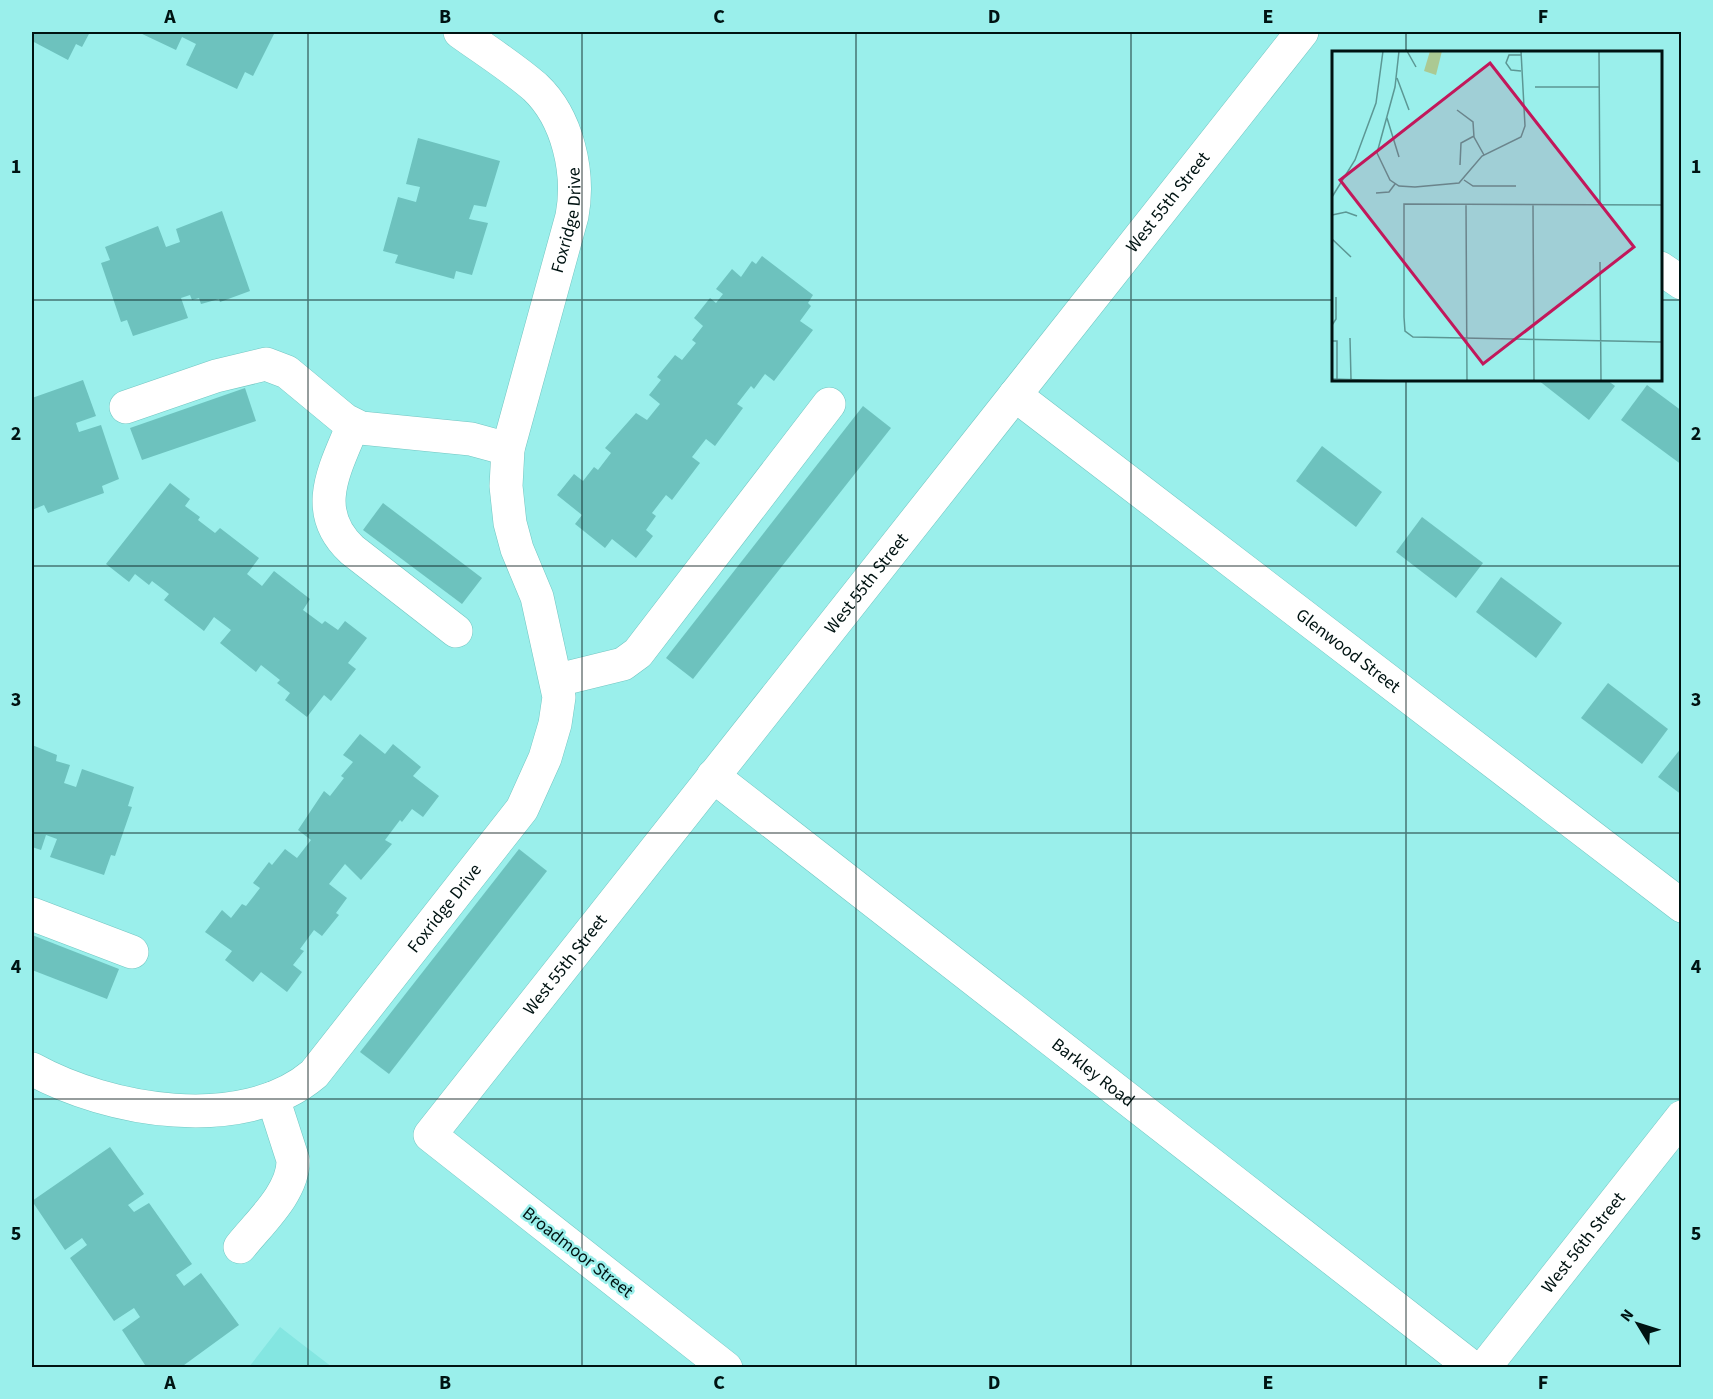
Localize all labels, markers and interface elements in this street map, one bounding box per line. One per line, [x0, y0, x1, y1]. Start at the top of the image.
text: A [163, 3, 176, 31]
text: B [439, 3, 451, 31]
text: C [713, 3, 725, 31]
text: D [988, 3, 1000, 31]
text: E [1263, 3, 1273, 31]
text: F [1538, 3, 1548, 31]
inset map [1332, 51, 1662, 381]
street label: West 55th Street [1120, 147, 1216, 258]
text: 1 [11, 153, 21, 181]
text: 1 [1691, 153, 1701, 181]
street label: Foxridge Drive [545, 166, 587, 276]
text: 2 [11, 420, 21, 448]
text: 2 [1691, 420, 1701, 448]
street label: West 55th Street [819, 528, 914, 639]
street label: Glenwood Street [1291, 603, 1406, 699]
text: 3 [11, 686, 21, 714]
text: 3 [1691, 686, 1701, 714]
street label: Foxridge Drive [402, 858, 488, 958]
street label: West 55th Street [517, 909, 613, 1021]
text: 4 [11, 953, 22, 981]
text: 4 [1691, 953, 1702, 981]
street label: Barkley Road [1046, 1032, 1140, 1113]
street label: West 56th Street [1536, 1187, 1631, 1299]
street label: Broadmoor Street [517, 1201, 638, 1304]
text: 5 [11, 1220, 21, 1248]
text: 5 [1691, 1220, 1701, 1248]
north arrow [1608, 1294, 1668, 1354]
text: N [1615, 1304, 1639, 1326]
text: A [163, 1369, 176, 1397]
text: B [439, 1369, 451, 1397]
text: C [713, 1369, 725, 1397]
text: D [988, 1369, 1000, 1397]
text: E [1263, 1369, 1273, 1397]
text: F [1538, 1369, 1548, 1397]

